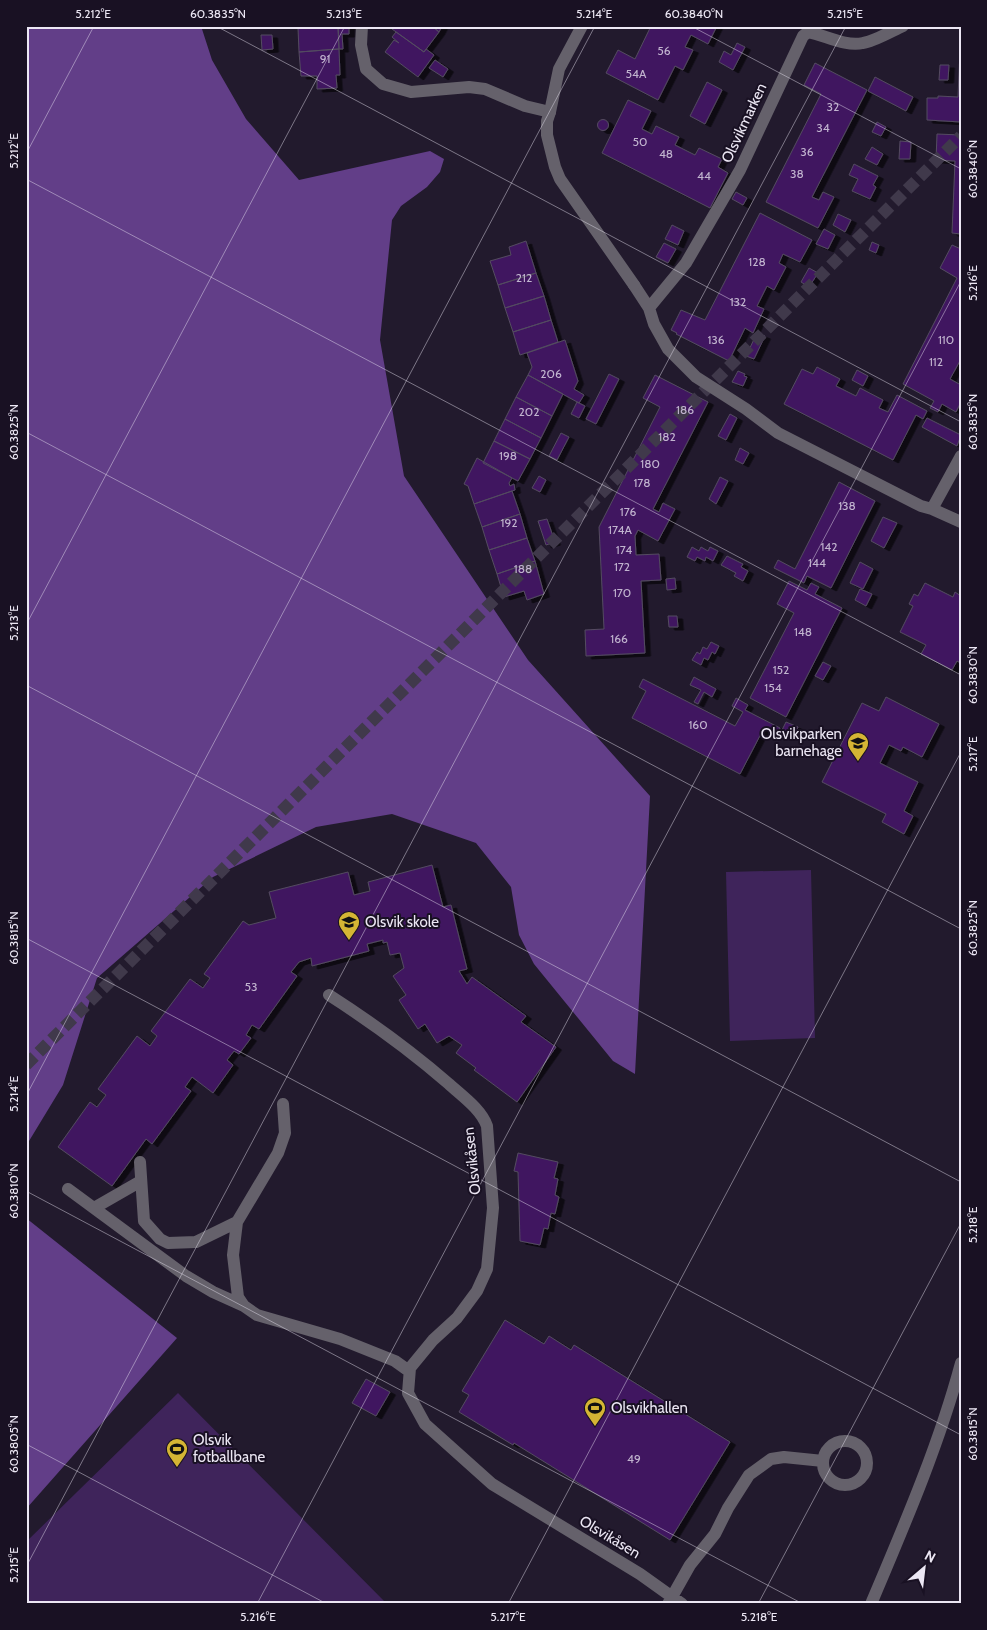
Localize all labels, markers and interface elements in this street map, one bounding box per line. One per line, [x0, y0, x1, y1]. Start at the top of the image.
text: 5.212°E [75, 6, 111, 21]
text: 60.3835°N [190, 6, 246, 21]
text: 5.213°E [326, 6, 362, 21]
text: 5.214°E [576, 6, 612, 21]
text: 60.3840°N [665, 6, 723, 21]
text: 5.215°E [827, 6, 863, 21]
house number: 56 [657, 43, 671, 58]
house number: 91 [320, 51, 330, 66]
house number: 54A [626, 66, 647, 81]
street label: Olsvikmarken [718, 80, 770, 166]
house number: 32 [827, 99, 839, 114]
house number: 34 [816, 120, 830, 135]
text: 5.212°E [6, 133, 21, 169]
house number: 50 [633, 134, 647, 149]
text: 60.3840°N [965, 140, 980, 198]
house number: 36 [800, 144, 814, 159]
house number: 48 [659, 146, 673, 161]
house number: 38 [790, 166, 804, 181]
house number: 44 [697, 168, 711, 183]
house number: 128 [748, 254, 766, 269]
text: 5.216°E [965, 265, 980, 301]
house number: 212 [516, 270, 532, 285]
house number: 132 [730, 294, 746, 309]
house number: 136 [707, 332, 725, 347]
house number: 110 [938, 332, 954, 347]
house number: 112 [929, 354, 943, 369]
house number: 206 [540, 366, 562, 381]
text: 60.3835°N [965, 394, 980, 450]
house number: 186 [676, 402, 694, 417]
text: 60.3825°N [6, 404, 21, 460]
house number: 202 [519, 404, 539, 419]
house number: 182 [658, 429, 676, 444]
house number: 198 [499, 448, 517, 463]
house number: 180 [640, 456, 660, 471]
house number: 178 [633, 475, 651, 490]
house number: 138 [838, 498, 856, 513]
house number: 176 [620, 504, 636, 519]
house number: 192 [500, 515, 518, 530]
house number: 174A [608, 522, 633, 537]
house number: 142 [820, 539, 838, 554]
house number: 174 [616, 542, 632, 557]
house number: 144 [808, 555, 826, 570]
house number: 172 [614, 559, 630, 574]
house number: 188 [514, 561, 532, 576]
house number: 170 [613, 585, 631, 600]
text: 5.213°E [6, 605, 21, 641]
house number: 148 [794, 624, 812, 639]
house number: 166 [610, 631, 628, 646]
text: 60.3830°N [965, 646, 980, 704]
house number: 152 [773, 662, 789, 677]
house number: 154 [764, 680, 782, 695]
house number: 160 [688, 717, 708, 732]
place label: Olsvikparken barnehage [761, 725, 842, 760]
school or university icon: Olsvikparken barnehage [846, 731, 870, 762]
text: 5.217°E [965, 736, 980, 772]
text: 60.3825°N [965, 900, 980, 956]
school or university icon: Olsvik skole [337, 910, 361, 941]
text: 60.3815°N [6, 911, 21, 965]
place label: Olsvik skole [365, 913, 439, 931]
house number: 53 [245, 979, 257, 994]
text: 5.214°E [6, 1076, 21, 1112]
street label: Olsvikåsen [460, 1126, 484, 1196]
text: 60.3810°N [6, 1163, 21, 1219]
text: 5.218°E [965, 1206, 980, 1243]
sports icon: Olsvikhallen [583, 1396, 607, 1427]
place label: Olsvikhallen [611, 1399, 688, 1417]
text: 60.3815°N [965, 1407, 980, 1461]
text: 60.3805°N [6, 1415, 21, 1473]
place label: Olsvik fotballbane [193, 1431, 266, 1466]
sports icon: Olsvik fotballbane [165, 1437, 189, 1468]
house number: 49 [627, 1451, 641, 1466]
street label: Olsvikåsen [576, 1512, 644, 1562]
north arrow [900, 1542, 950, 1592]
text: N [922, 1546, 939, 1567]
text: 5.215°E [6, 1547, 21, 1583]
text: 5.216°E [240, 1609, 276, 1624]
text: 5.217°E [490, 1609, 526, 1624]
text: 5.218°E [741, 1609, 778, 1624]

